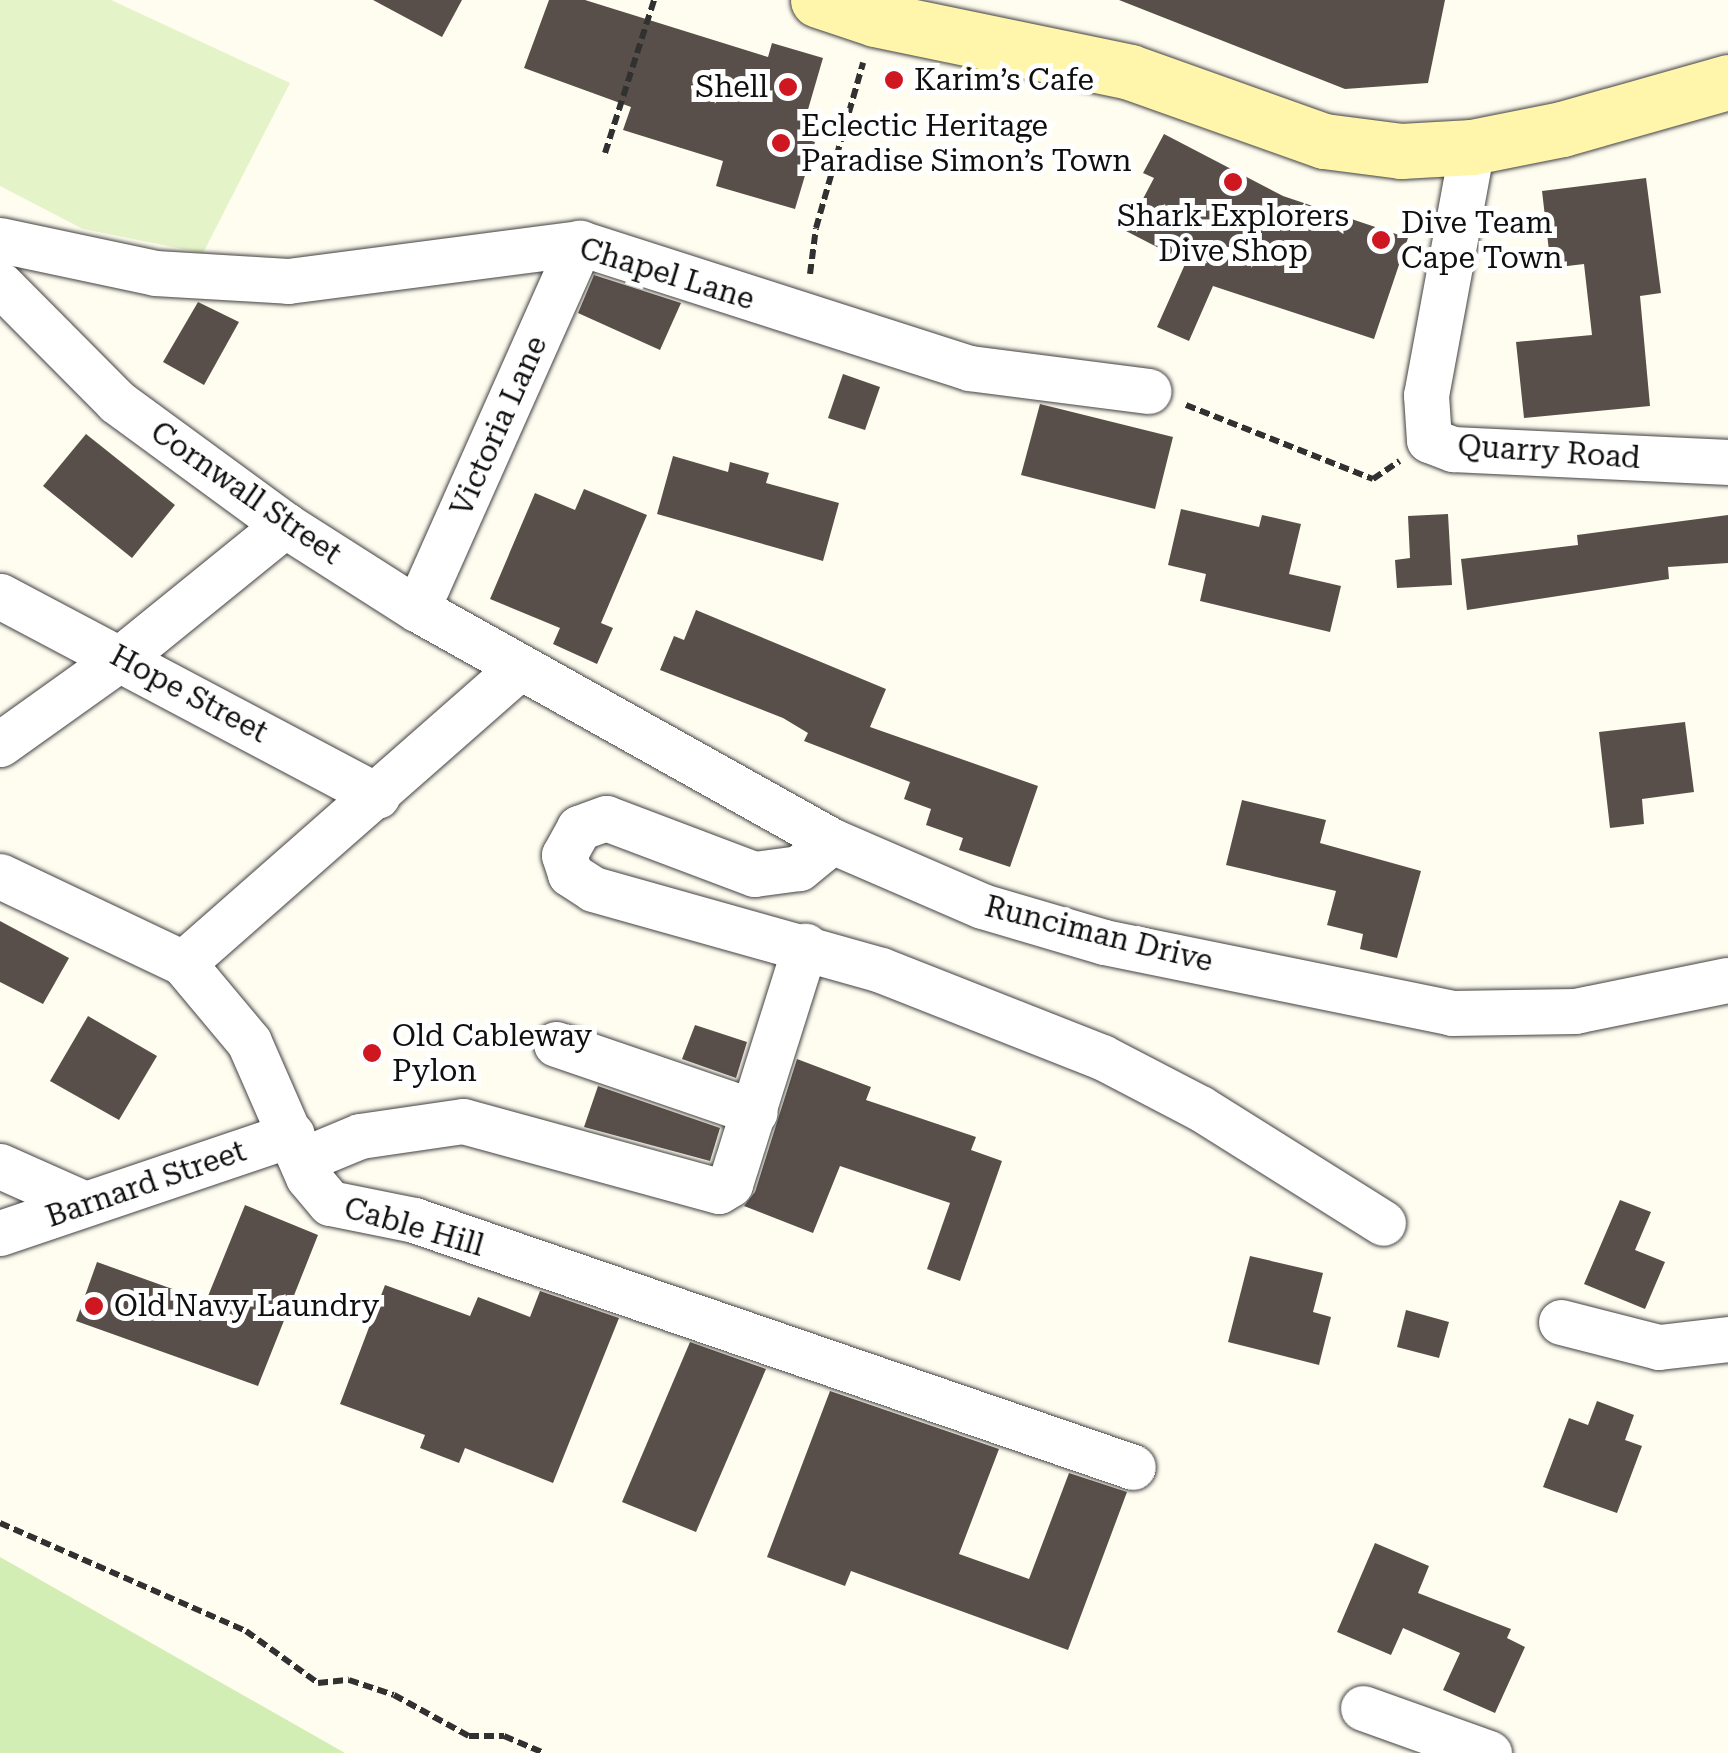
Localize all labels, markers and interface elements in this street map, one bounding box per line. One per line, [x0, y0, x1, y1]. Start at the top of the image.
place label: Karim’s Cafe [914, 62, 1094, 98]
place label: Shell [695, 69, 768, 105]
marker: Karim’s Cafe [883, 69, 905, 91]
marker: Shell [777, 76, 799, 98]
place label: Eclectic Heritage Paradise Simon’s Town [801, 108, 1132, 178]
marker: Eclectic Heritage Paradise Simon’s Town [770, 132, 792, 154]
marker: Shark Explorers Dive Shop [1222, 171, 1244, 193]
place label: Shark Explorers Dive Shop [1117, 198, 1349, 268]
place label: Dive Team Cape Town [1401, 205, 1563, 276]
marker: Dive Team Cape Town [1370, 229, 1392, 251]
street label: Chapel Lane [575, 230, 759, 318]
street label: Victoria Lane [443, 330, 555, 522]
street label: Cornwall Street [144, 414, 348, 572]
street label: Quarry Road [1456, 428, 1642, 476]
street label: Hope Street [104, 638, 274, 750]
street label: Runciman Drive [981, 888, 1217, 980]
place label: Old Cableway Pylon [392, 1018, 592, 1088]
marker: Old Cableway Pylon [361, 1042, 383, 1064]
street label: Barnard Street [41, 1133, 251, 1235]
street label: Cable Hill [340, 1190, 488, 1264]
place label: Old Navy Laundry [114, 1288, 379, 1324]
marker: Old Navy Laundry [83, 1295, 105, 1317]

